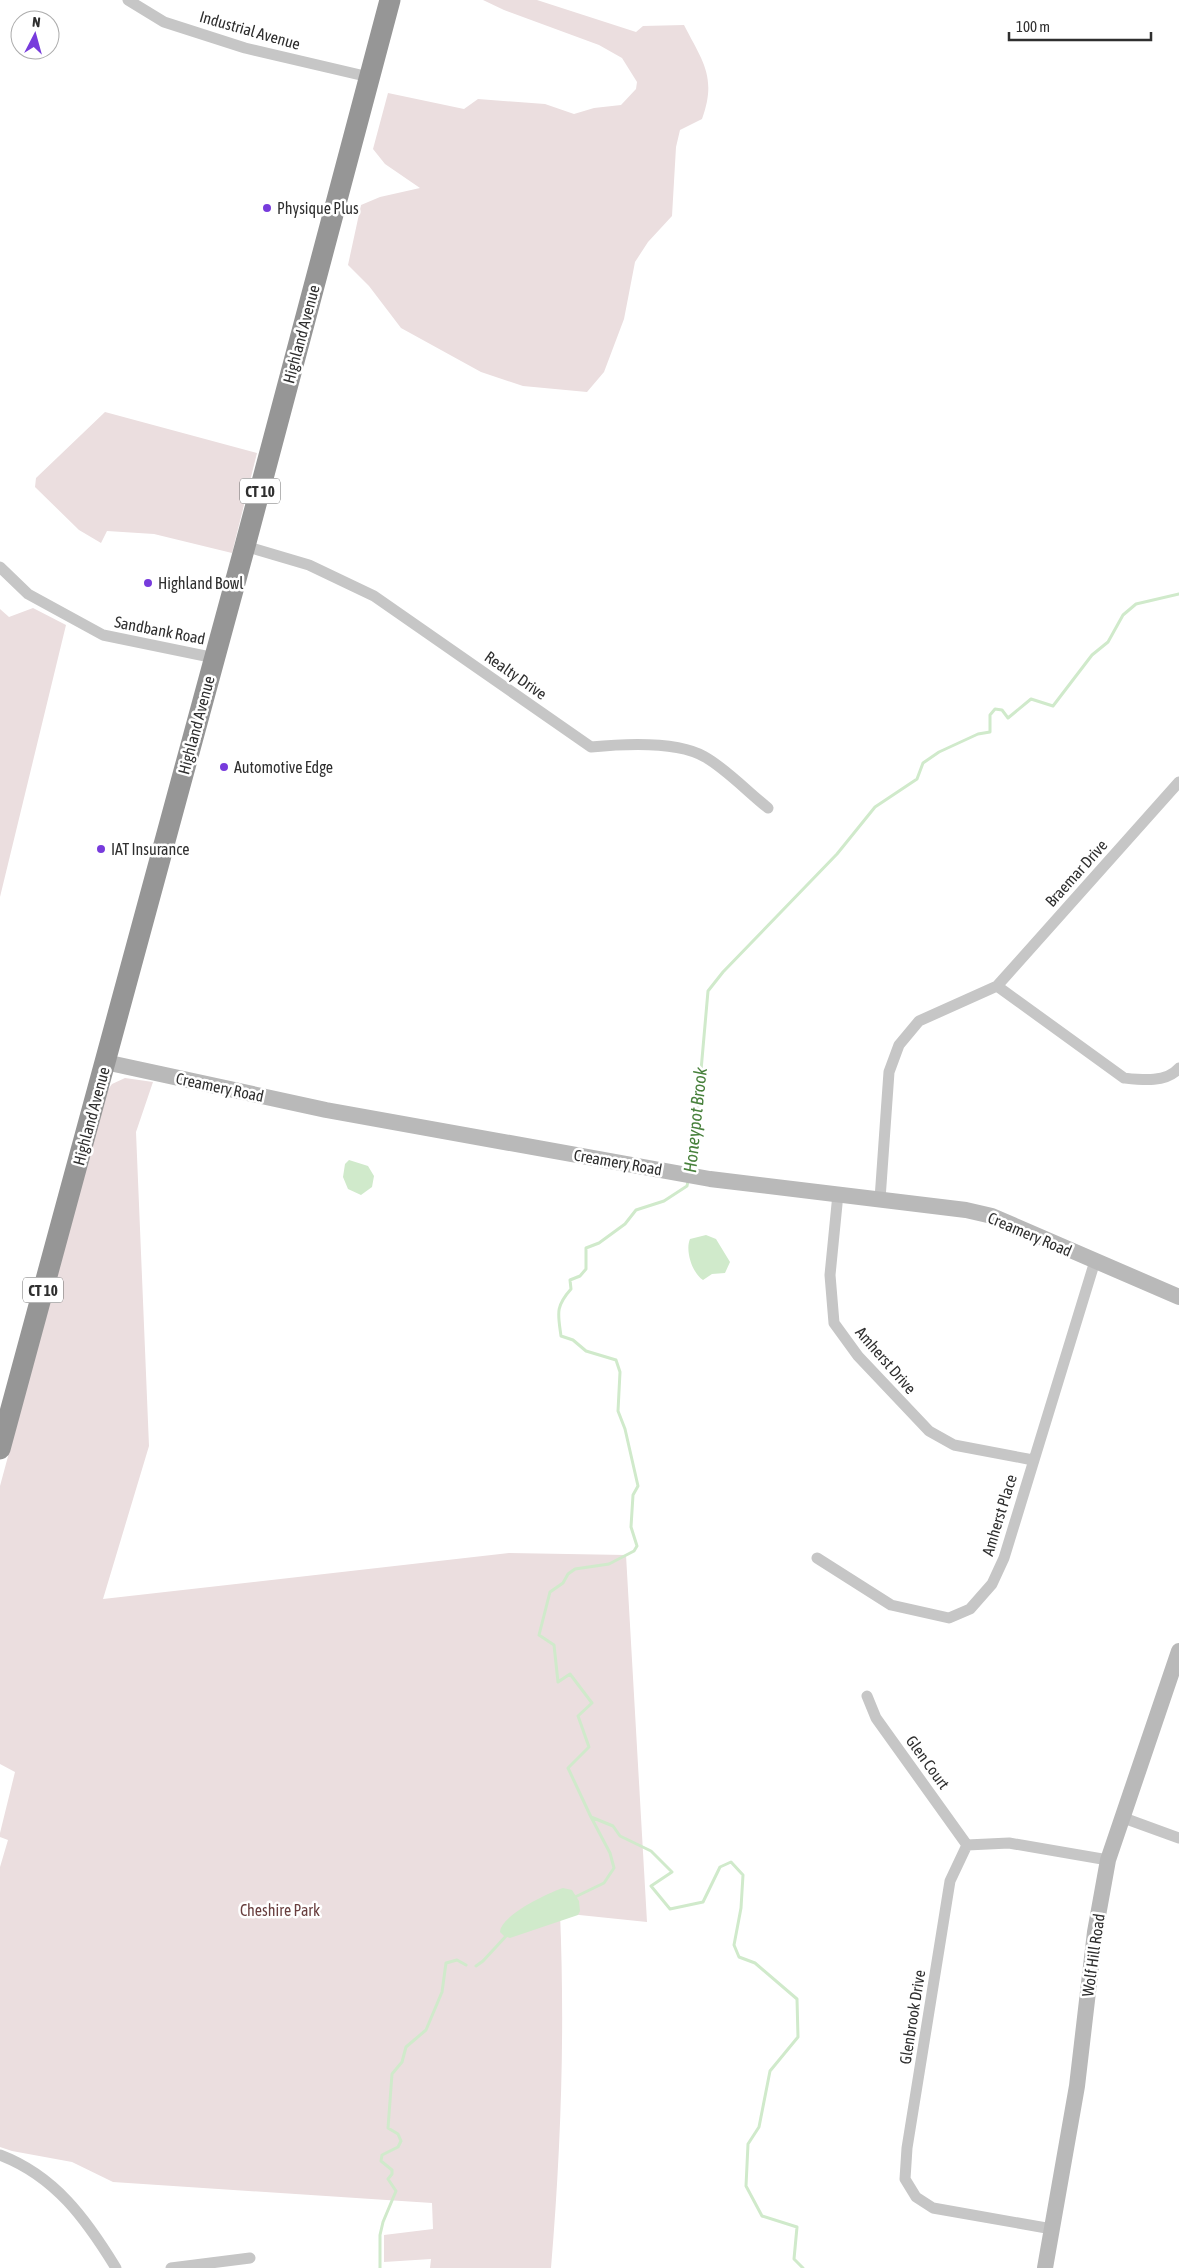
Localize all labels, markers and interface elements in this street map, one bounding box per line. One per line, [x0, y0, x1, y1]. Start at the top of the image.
street label: Industrial Avenue [198, 7, 302, 53]
north arrow [10, 10, 60, 60]
scale bar [1009, 10, 1152, 42]
text: N [31, 14, 41, 30]
text: 100 m [1016, 18, 1050, 35]
place label: Physique Plus [277, 199, 359, 218]
marker: Physique Plus [261, 202, 273, 214]
street label: Highland Avenue [279, 283, 324, 385]
road number: CT 10 [240, 478, 280, 504]
place label: Highland Bowl [158, 574, 244, 593]
marker: Highland Bowl [142, 577, 154, 589]
street label: Sandbank Road [113, 612, 207, 648]
street label: Realty Drive [481, 647, 550, 704]
street label: Highland Avenue [174, 674, 219, 776]
place label: Automotive Edge [234, 758, 333, 777]
marker: Automotive Edge [218, 761, 230, 773]
street label: Braemar Drive [1041, 836, 1111, 910]
place label: IAT Insurance [111, 840, 190, 858]
marker: IAT Insurance [95, 843, 107, 855]
street label: Highland Avenue [69, 1065, 114, 1167]
water label: Honeypot Brook [679, 1065, 711, 1174]
street label: Creamery Road [174, 1069, 266, 1106]
street label: Creamery Road [572, 1145, 664, 1180]
street label: Creamery Road [985, 1208, 1075, 1261]
road number: CT 10 [23, 1278, 63, 1302]
street label: Amherst Drive [852, 1323, 920, 1397]
street label: Amherst Place [978, 1472, 1020, 1558]
street label: Glen Court [903, 1732, 954, 1792]
park label: Cheshire Park [240, 1901, 320, 1919]
street label: Wolf Hill Road [1078, 1912, 1108, 1998]
street label: Glenbrook Drive [896, 1969, 928, 2065]

